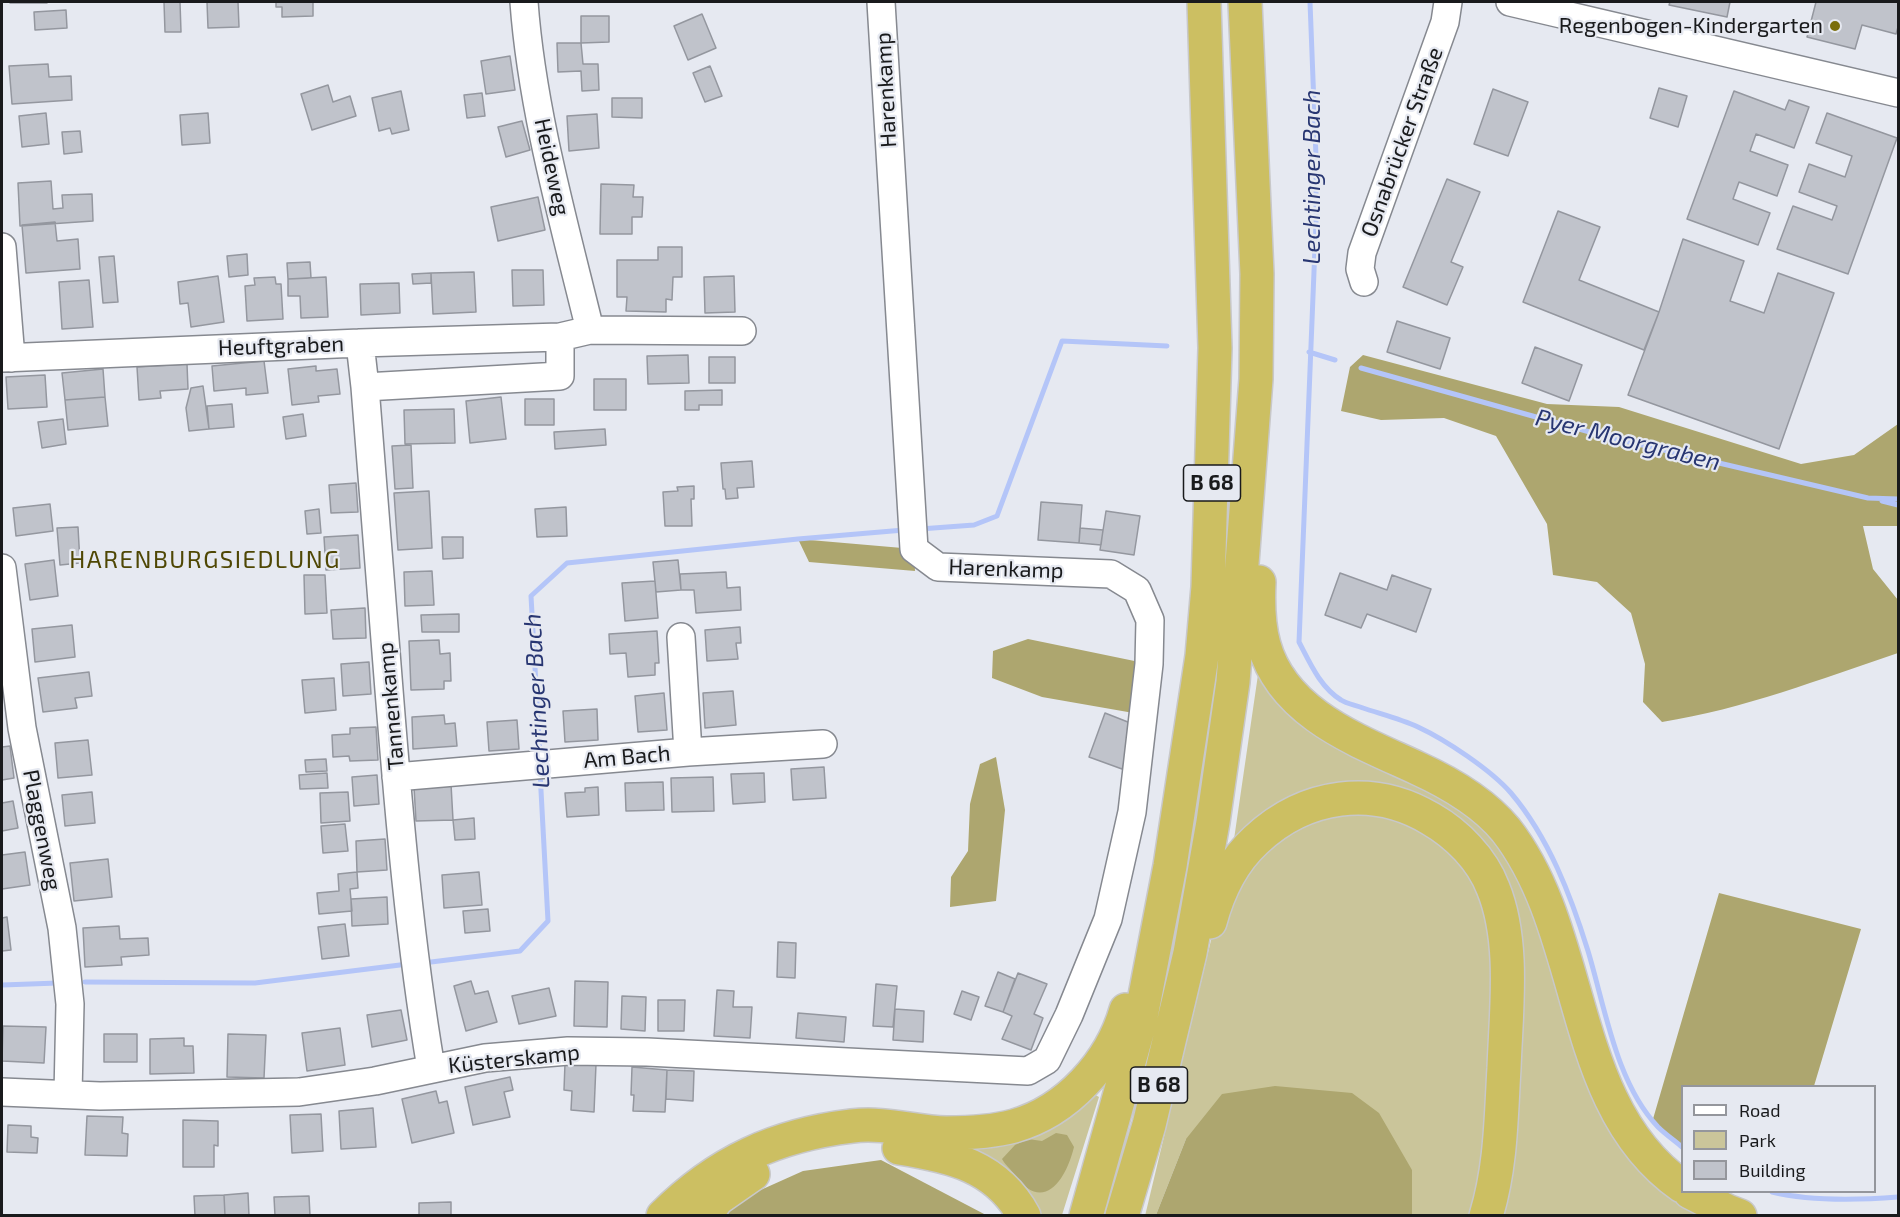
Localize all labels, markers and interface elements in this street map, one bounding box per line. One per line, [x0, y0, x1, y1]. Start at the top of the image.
place label: Regenbogen-Kindergarten [1559, 13, 1823, 39]
marker: Regenbogen-Kindergarten [1828, 19, 1842, 33]
street label: Harenkamp [870, 32, 902, 148]
street label: Osnabrücker Straße [1355, 44, 1449, 240]
water label: Lechtinger Bach [1298, 90, 1326, 264]
street label: Heideweg [529, 116, 575, 218]
street label: Heuftgraben [218, 331, 344, 361]
water label: Pyer Moorgraben [1533, 403, 1723, 477]
road number: B 68 [1184, 465, 1240, 501]
district label: HARENBURGSIEDLUNG [69, 546, 341, 574]
street label: Harenkamp [948, 554, 1064, 584]
water label: Lechtinger Bach [518, 613, 556, 789]
street label: Tannenkamp [372, 641, 410, 771]
street label: Am Bach [582, 740, 672, 774]
street label: Plaggenweg [17, 767, 67, 893]
street label: Küsterskamp [447, 1039, 581, 1079]
road number: B 68 [1130, 1067, 1188, 1103]
legend [1681, 1085, 1876, 1193]
text: Road [1739, 1099, 1780, 1121]
text: Park [1739, 1129, 1776, 1151]
text: Building [1739, 1159, 1806, 1181]

